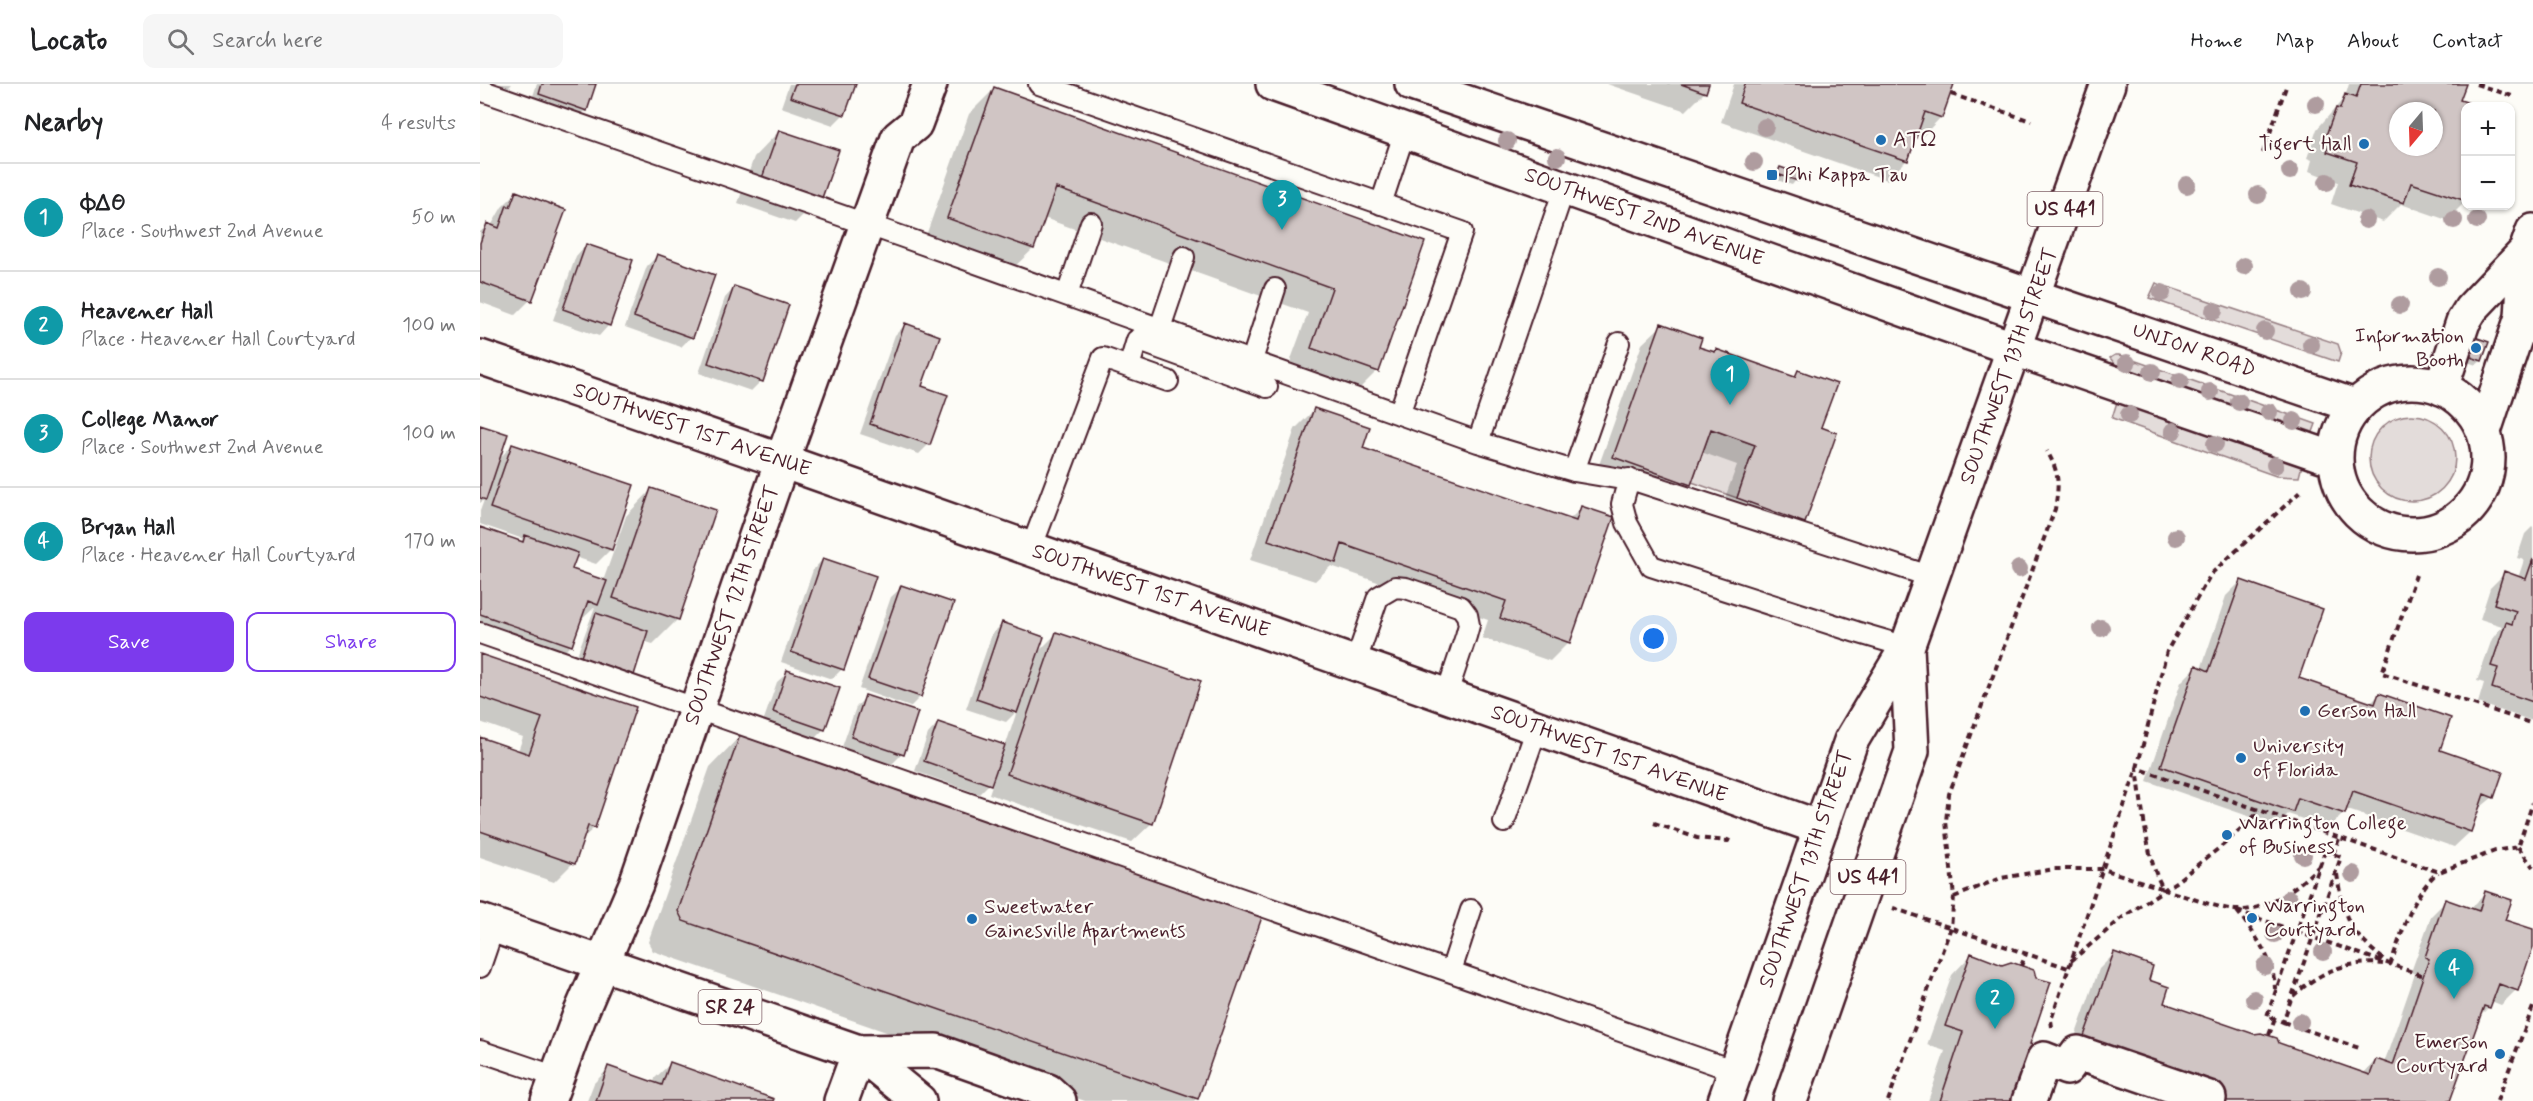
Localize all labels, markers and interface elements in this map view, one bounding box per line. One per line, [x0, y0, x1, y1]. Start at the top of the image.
search box [143, 14, 563, 68]
text: Locato [30, 23, 107, 60]
icon: search [164, 25, 197, 58]
text: Search here [212, 27, 323, 55]
text: Home [2191, 27, 2243, 55]
text: Map [2276, 27, 2314, 55]
text: About [2347, 27, 2399, 55]
text: Contact [2432, 27, 2503, 55]
north arrow [2389, 102, 2443, 156]
map controls [2461, 102, 2515, 210]
button: + [2461, 102, 2515, 156]
text: Nearby [24, 106, 103, 140]
text: 4 results [381, 110, 456, 137]
place label: ΑΤΩ [1893, 126, 1937, 154]
place label: Tigert Hall [2259, 130, 2352, 160]
marker: ΑΤΩ [1874, 133, 1888, 147]
marker: Tigert Hall [2357, 137, 2371, 151]
button: − [2461, 156, 2515, 210]
street label: SOUTHWEST 2ND AVENUE [1520, 161, 1768, 273]
place label: Phi Kappa Tau [1784, 161, 1908, 189]
marker: Phi Kappa Tau [1765, 168, 1779, 182]
pin: 3 [1262, 180, 1302, 230]
text: ΦΔΘ [81, 190, 126, 218]
road number: US 441 [2028, 192, 2102, 226]
text: 1 [39, 204, 48, 231]
text: 50 m [411, 204, 456, 231]
text: Place · Southwest 2nd Avenue [81, 218, 323, 245]
street label: SOUTHWEST 13TH STREET [1953, 244, 2065, 488]
text: Heavener Hall [81, 298, 213, 326]
text: 2 [39, 312, 48, 339]
text: 100 m [402, 312, 456, 339]
street label: UNION ROAD [2129, 316, 2259, 384]
place label: Information Booth [2355, 322, 2464, 374]
text: Place · Heavener Hall Courtyard [81, 326, 355, 353]
marker: Information Booth [2469, 341, 2483, 355]
pin: 1 [1710, 356, 1750, 405]
street label: SOUTHWEST 1ST AVENUE [569, 376, 815, 484]
text: College Manor [81, 406, 219, 434]
text: 3 [39, 420, 48, 447]
text: 100 m [402, 420, 456, 447]
text: Place · Southwest 2nd Avenue [81, 434, 323, 461]
street label: SOUTHWEST 12TH STREET [678, 481, 786, 729]
text: Bryan Hall [81, 514, 176, 542]
text: 4 [38, 528, 49, 555]
text: 170 m [404, 528, 456, 555]
street label: SOUTHWEST 1ST AVENUE [1028, 537, 1274, 645]
text: Place · Heavener Hall Courtyard [81, 542, 355, 569]
button: Save [24, 612, 234, 672]
button: Share [246, 612, 456, 672]
your location [1639, 624, 1668, 653]
place label: Gerson Hall [2317, 697, 2417, 725]
street label: SOUTHWEST 1ST AVENUE [1487, 698, 1731, 810]
marker: Gerson Hall [2298, 704, 2312, 718]
place label: University of Florida [2253, 732, 2344, 784]
street label: SOUTHWEST 13TH STREET [1752, 746, 1860, 992]
marker: University of Florida [2234, 751, 2248, 765]
place label: Warrington College of Business [2239, 809, 2407, 861]
marker: Warrington College of Business [2220, 828, 2234, 842]
road number: US 441 [1830, 860, 1906, 894]
place label: Warrington Courtyard [2264, 892, 2365, 944]
place label: Sweetwater Gainesville Apartments [984, 893, 1185, 946]
marker: Warrington Courtyard [2245, 911, 2259, 925]
marker: Sweetwater Gainesville Apartments [965, 912, 979, 926]
pin: 4 [2434, 950, 2474, 999]
pin: 2 [1976, 980, 2014, 1029]
road number: SR 24 [698, 990, 762, 1024]
place label: Emerson Courtyard [2396, 1028, 2488, 1080]
marker: Emerson Courtyard [2493, 1047, 2507, 1061]

